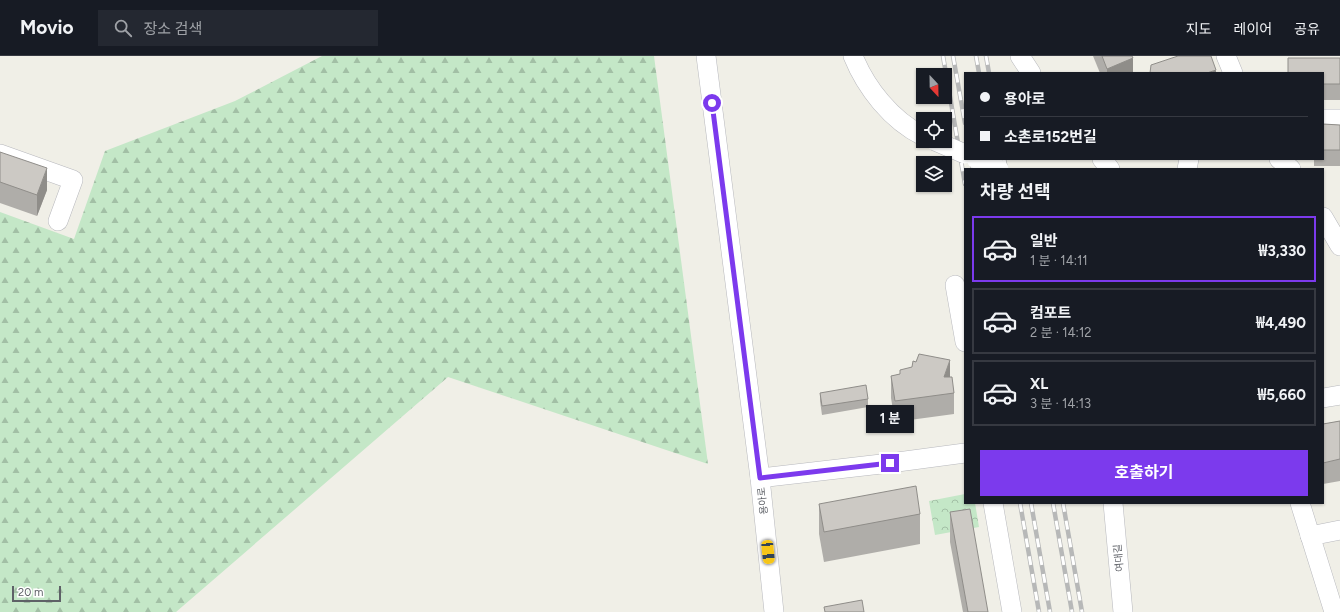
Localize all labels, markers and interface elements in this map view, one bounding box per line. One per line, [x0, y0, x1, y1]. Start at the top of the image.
search box [98, 10, 378, 46]
text: Movio [20, 16, 74, 39]
icon: search [112, 17, 134, 39]
text: 장소 검색 [144, 20, 202, 38]
text: 지도 [1186, 21, 1212, 38]
text: 레이어 [1234, 21, 1272, 38]
text: 공유 [1294, 21, 1320, 38]
north arrow [916, 68, 952, 104]
map controls [916, 68, 952, 192]
text: 용아로 [1004, 90, 1045, 108]
route start [703, 94, 721, 112]
button: locate [916, 112, 952, 148]
text: 소촌로152번길 [1004, 128, 1097, 146]
button: layers [916, 156, 952, 192]
text: 차량 선택 [980, 181, 1051, 203]
icon: car [982, 231, 1018, 267]
text: 일반 [1030, 232, 1058, 250]
text: ₩3,330 [1259, 242, 1306, 260]
text: 1 분 · 14:11 [1030, 253, 1088, 268]
icon: car [982, 303, 1018, 339]
text: 컴포트 [1030, 304, 1071, 322]
text: ₩4,490 [1256, 314, 1306, 332]
text: 2 분 · 14:12 [1030, 325, 1092, 340]
icon: car [982, 375, 1018, 411]
text: XL [1030, 375, 1048, 393]
text: ₩5,660 [1257, 386, 1306, 404]
text: 3 분 · 14:13 [1030, 396, 1091, 411]
callout: 1 분 [866, 405, 914, 433]
text: 1 분 [880, 411, 900, 426]
button: 호출하기 [980, 450, 1308, 496]
route end [881, 454, 899, 472]
street label: 용아로 [755, 487, 770, 515]
car [761, 539, 775, 565]
street label: 여대길 [1111, 544, 1126, 572]
scale bar [12, 584, 61, 603]
text: 20 m [18, 586, 43, 599]

